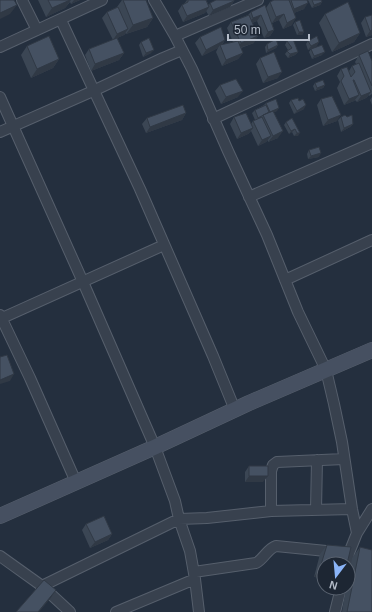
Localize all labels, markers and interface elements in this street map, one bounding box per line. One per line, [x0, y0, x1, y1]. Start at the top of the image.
scale bar [228, 16, 309, 42]
text: 50 m [234, 23, 261, 37]
north arrow [316, 556, 356, 596]
text: N [328, 579, 339, 592]

